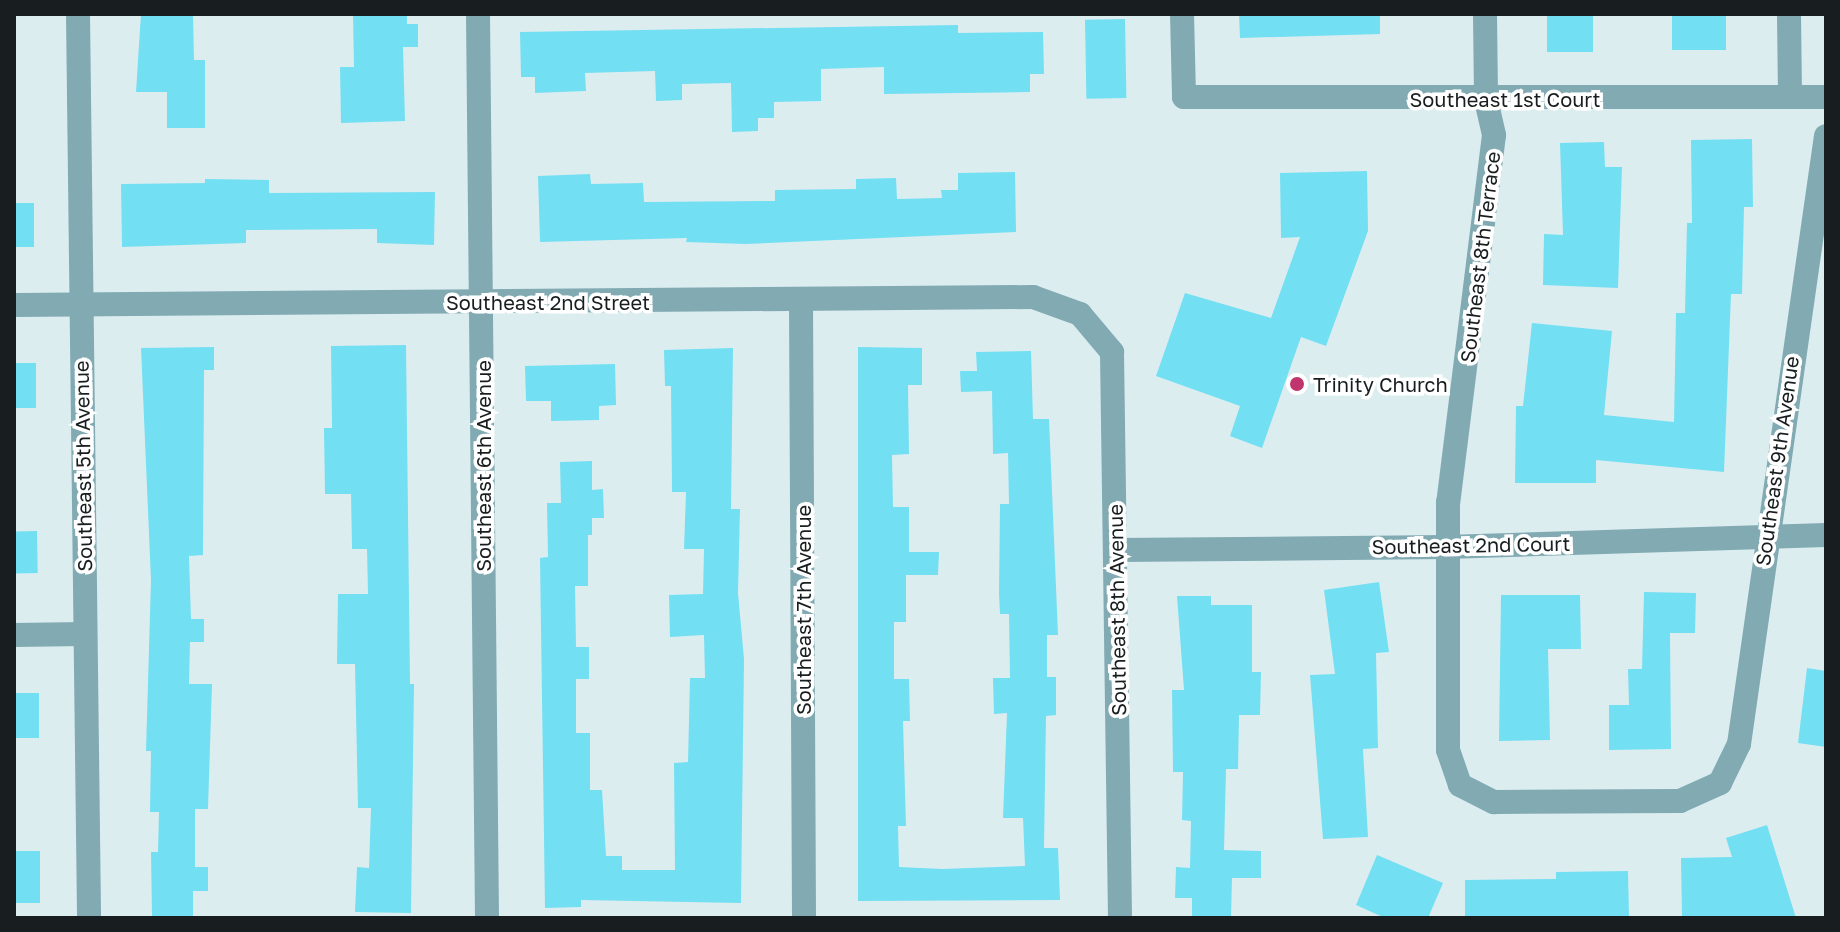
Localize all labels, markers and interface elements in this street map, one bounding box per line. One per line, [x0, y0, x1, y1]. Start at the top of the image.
street label: Southeast 1st Court [1410, 87, 1600, 111]
street label: Southeast 8th Terrace [1455, 150, 1505, 364]
street label: Southeast 2nd Street [446, 290, 650, 314]
street label: Southeast 9th Avenue [1750, 355, 1804, 567]
street label: Southeast 5th Avenue [69, 360, 97, 572]
street label: Southeast 6th Avenue [471, 360, 495, 572]
place label: Trinity Church [1313, 372, 1448, 396]
marker: Trinity Church [1288, 375, 1306, 393]
street label: Southeast 8th Avenue [1103, 504, 1131, 716]
street label: Southeast 7th Avenue [791, 505, 815, 715]
street label: Southeast 2nd Court [1371, 531, 1571, 559]

